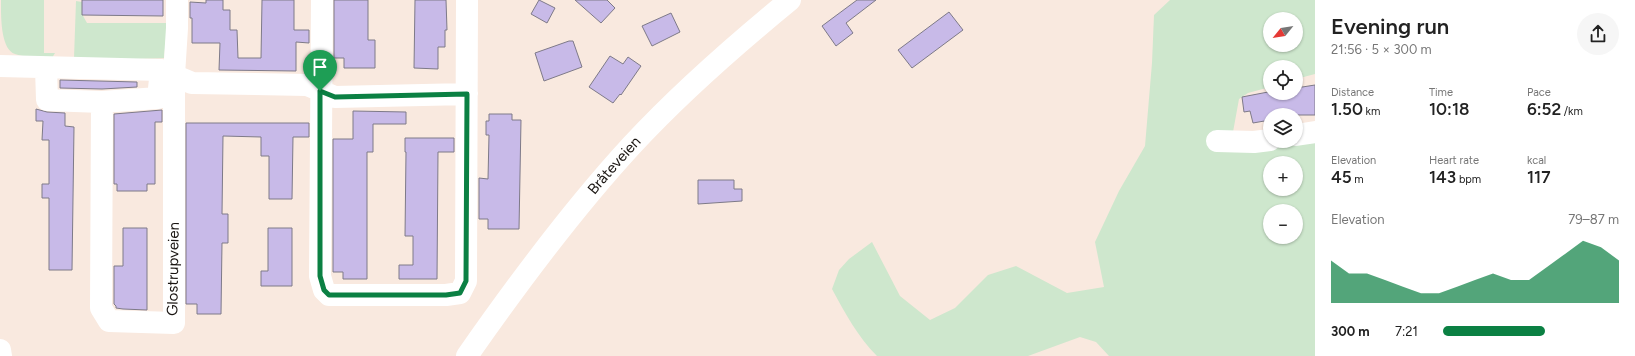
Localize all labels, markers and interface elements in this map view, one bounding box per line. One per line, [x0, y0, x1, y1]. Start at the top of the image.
north arrow [1263, 12, 1303, 52]
map controls [1263, 12, 1303, 244]
text: Evening run [1331, 13, 1449, 40]
button: share [1577, 13, 1619, 55]
text: 21:56 · 5 × 300 m [1331, 42, 1432, 57]
pin [303, 50, 337, 91]
icon: arrive [309, 56, 331, 78]
button: locate [1263, 60, 1303, 100]
text: Distance [1331, 86, 1374, 99]
text: Time [1429, 86, 1453, 99]
text: Pace [1527, 86, 1551, 99]
text: 1.50 [1331, 99, 1363, 119]
text: 10:18 [1429, 99, 1469, 119]
text: 6:52 [1527, 99, 1561, 119]
text: km [1363, 105, 1380, 118]
text: /km [1561, 105, 1583, 118]
button: layers [1263, 108, 1303, 148]
street label: Bråteveien [584, 133, 644, 198]
text: Elevation [1331, 154, 1376, 167]
text: Heart rate [1429, 154, 1479, 167]
text: kcal [1527, 154, 1546, 167]
button: + [1263, 156, 1303, 196]
text: 45 [1331, 167, 1352, 187]
text: 143 [1429, 167, 1456, 187]
text: 117 [1527, 167, 1551, 187]
text: m [1352, 173, 1364, 186]
text: bpm [1456, 173, 1481, 186]
button: − [1263, 204, 1303, 244]
text: Elevation [1331, 212, 1384, 227]
text: 79–87 m [1568, 212, 1619, 227]
street label: Glostrupveien [163, 222, 183, 316]
text: 300 m [1331, 324, 1370, 339]
text: 7:21 [1395, 324, 1418, 339]

